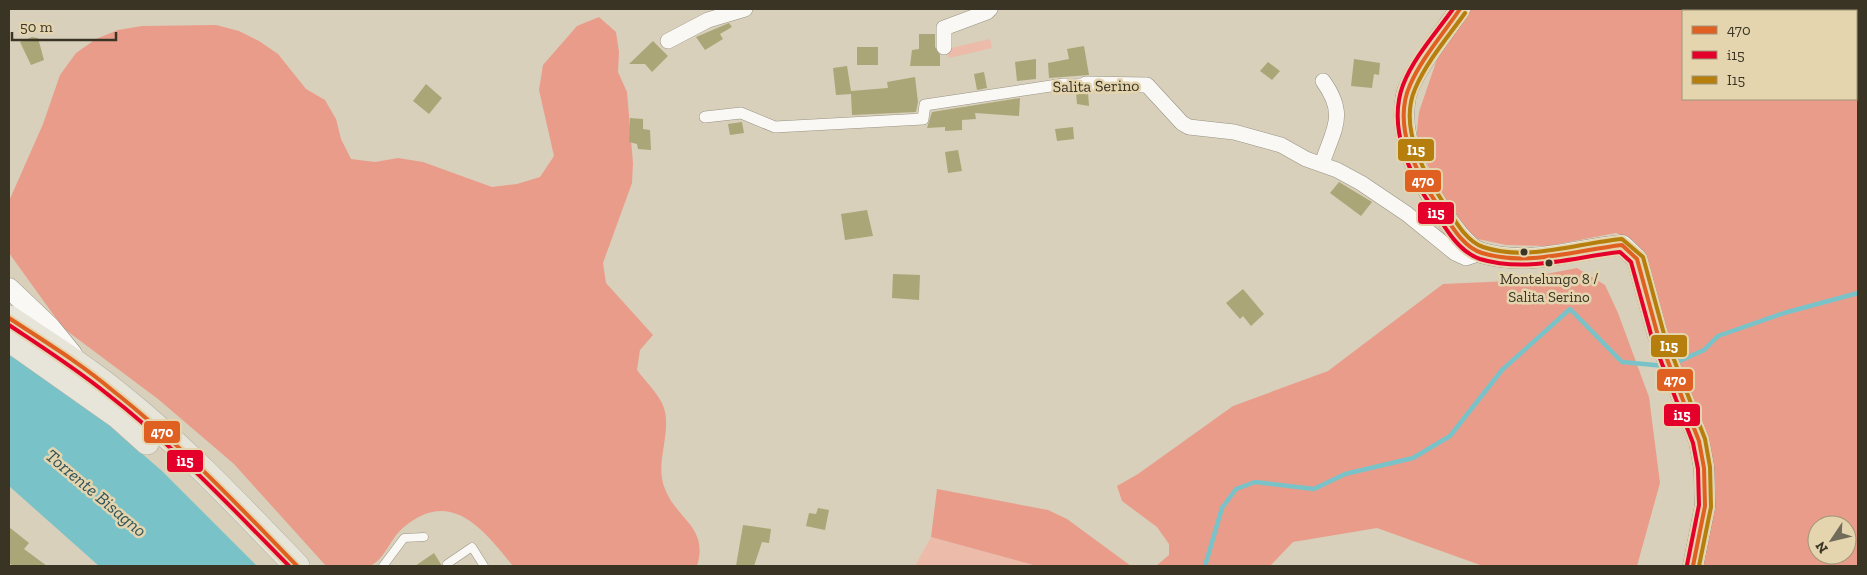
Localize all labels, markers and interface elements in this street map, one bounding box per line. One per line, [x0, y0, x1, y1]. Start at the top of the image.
scale bar [12, 10, 116, 42]
legend [1682, 10, 1857, 100]
text: 50 m [20, 18, 53, 36]
text: 470 [1727, 21, 1751, 39]
text: i15 [1727, 46, 1745, 64]
text: I15 [1727, 71, 1746, 89]
street label: Salita Serino [1052, 76, 1140, 96]
line badge: I15 [1397, 138, 1435, 162]
text: I15 [1407, 142, 1425, 159]
line badge: 470 [1404, 169, 1442, 193]
text: 470 [1412, 173, 1434, 190]
line badge: i15 [1417, 201, 1455, 225]
text: i15 [1427, 205, 1445, 222]
unlabelled marker [1519, 247, 1529, 257]
marker: Montelungo 8 / Salita Serino [1544, 258, 1554, 268]
place label: Montelungo 8 / Salita Serino [1500, 270, 1598, 306]
line badge: I15 [1650, 334, 1688, 358]
text: I15 [1660, 338, 1678, 355]
line badge: 470 [1656, 368, 1694, 392]
text: 470 [1664, 372, 1686, 389]
line badge: i15 [1663, 403, 1701, 427]
text: i15 [1673, 407, 1691, 424]
line badge: 470 [143, 420, 181, 444]
text: 470 [151, 424, 173, 441]
water label: Torrente Bisagno [41, 444, 151, 542]
line badge: i15 [166, 449, 204, 473]
text: i15 [176, 453, 194, 470]
north arrow [1807, 515, 1857, 565]
text: N [1812, 538, 1832, 556]

